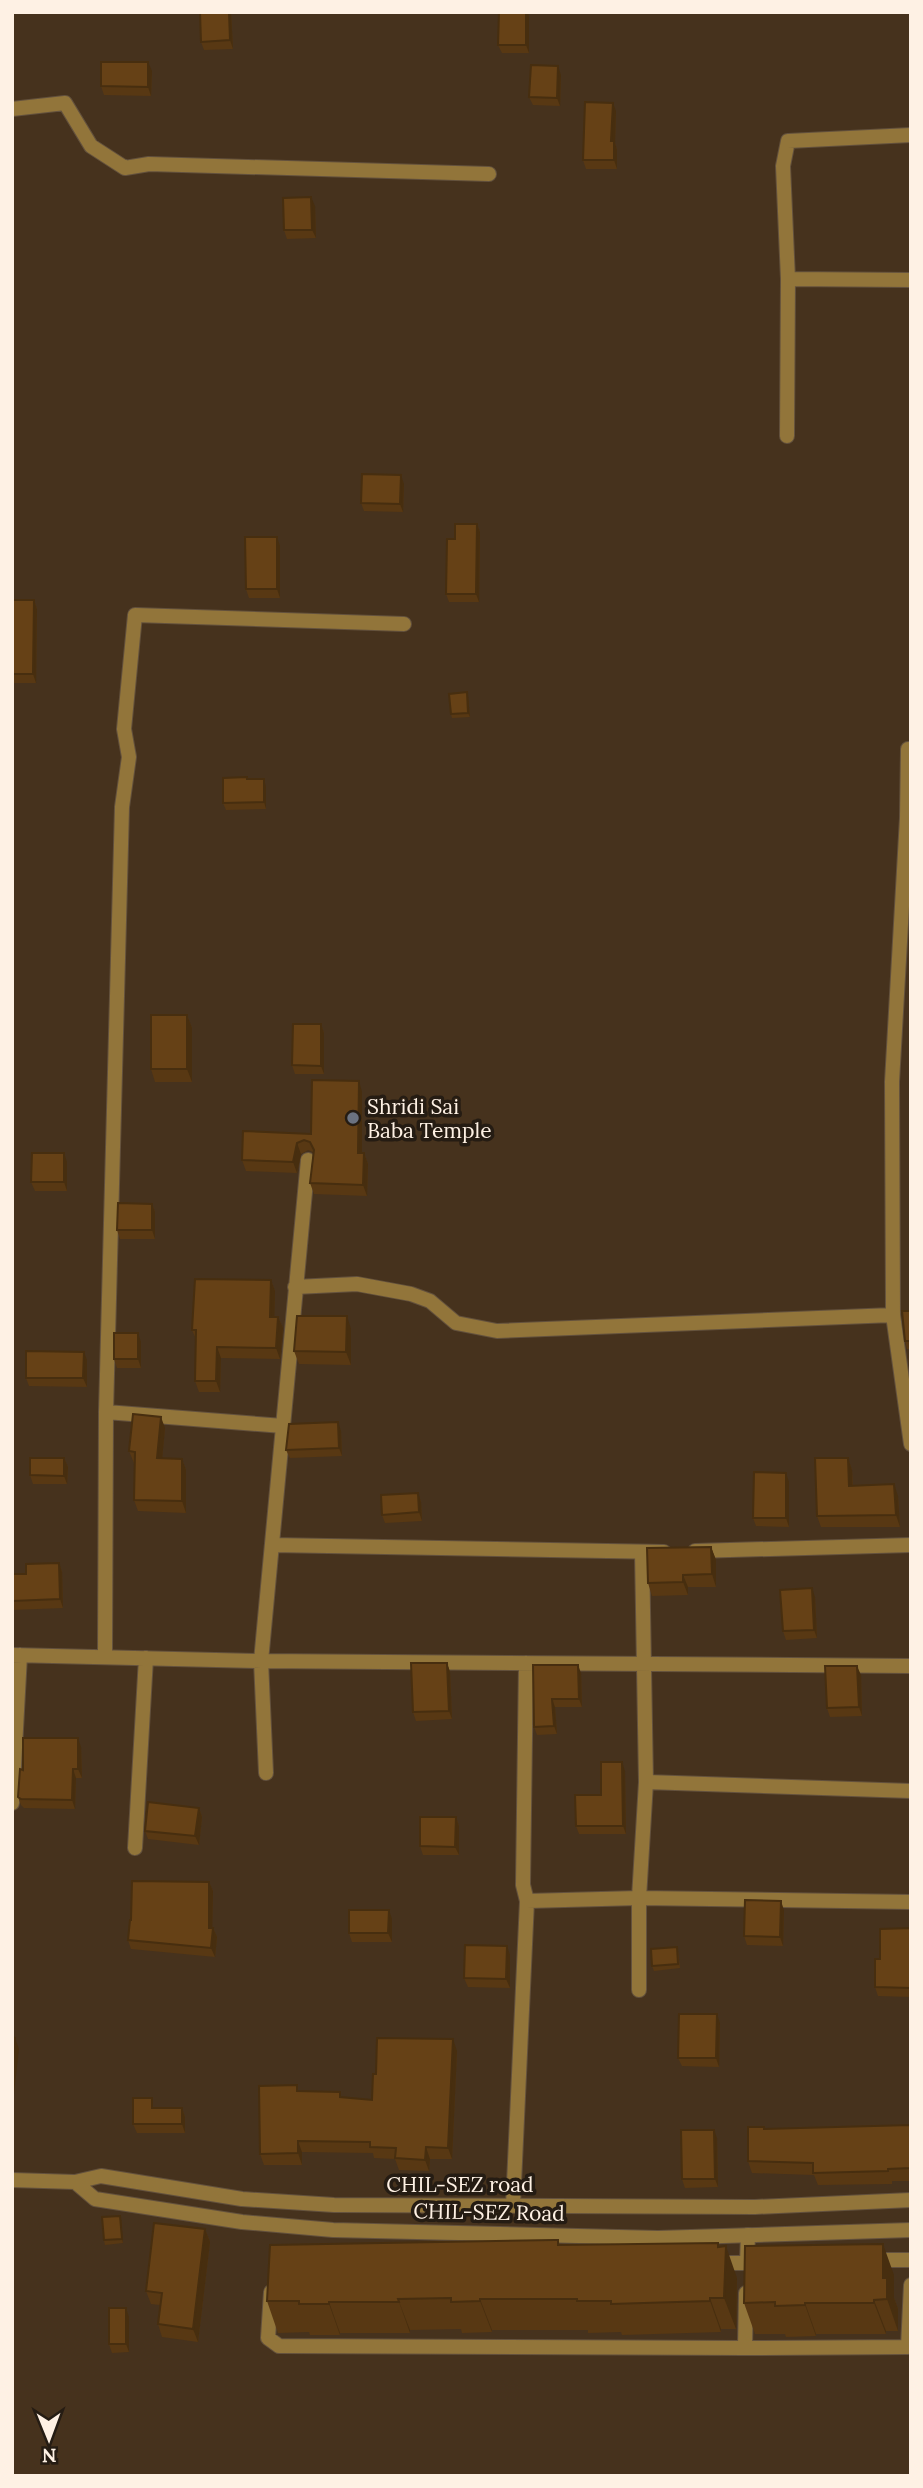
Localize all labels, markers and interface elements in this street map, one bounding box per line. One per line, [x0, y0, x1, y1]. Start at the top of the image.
place label: Shridi Sai Baba Temple [367, 1093, 492, 1144]
marker: Shridi Sai Baba Temple [345, 1110, 361, 1126]
street label: CHIL-SEZ road [386, 2171, 534, 2198]
street label: CHIL-SEZ Road [413, 2197, 565, 2227]
north arrow [14, 2404, 84, 2474]
text: N [41, 2444, 57, 2468]

